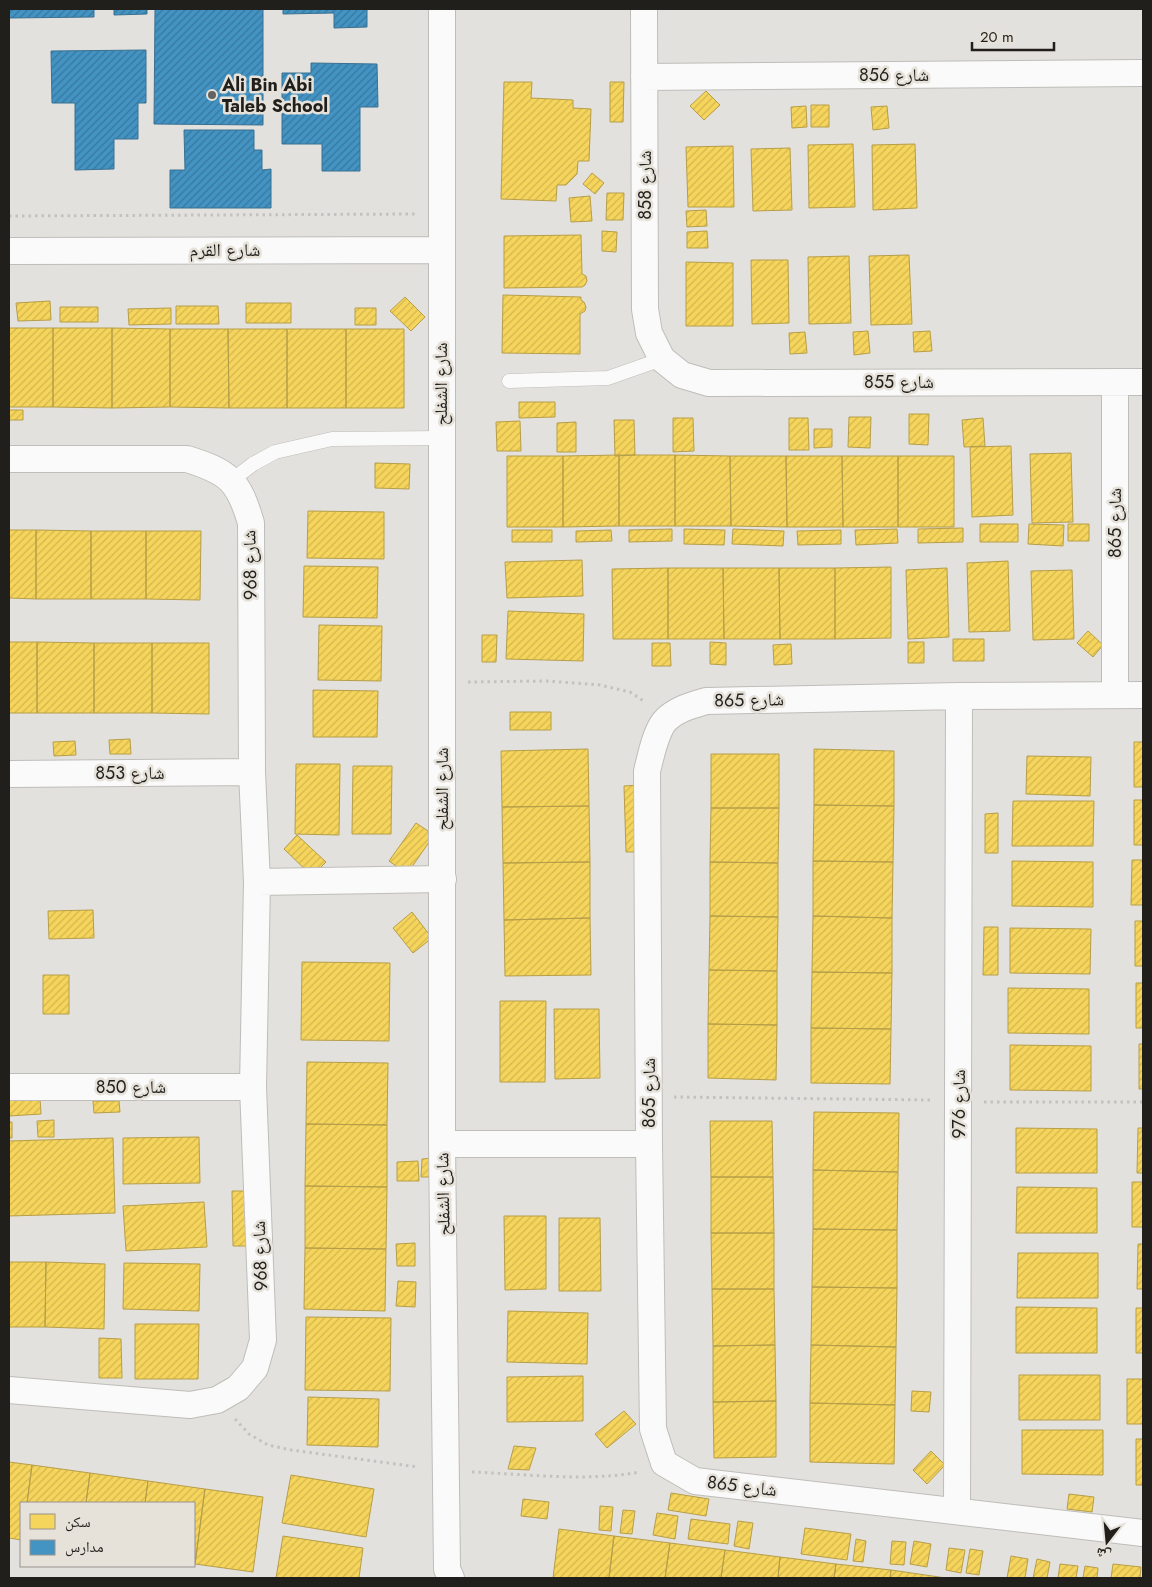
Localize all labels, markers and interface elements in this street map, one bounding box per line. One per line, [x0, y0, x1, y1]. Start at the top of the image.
scale bar [972, 20, 1054, 52]
text: 20 m [980, 26, 1014, 48]
street label: شارع 856 [859, 62, 929, 88]
place label: Ali Bin Abi Taleb School [221, 72, 328, 119]
marker: Ali Bin Abi Taleb School [206, 89, 218, 101]
street label: شارع 858 [632, 150, 658, 220]
street label: شارع القرم [190, 237, 260, 263]
street label: شارع الشفلح [428, 342, 454, 426]
street label: شارع 855 [864, 369, 934, 395]
street label: شارع 865 [1102, 488, 1128, 558]
street label: شارع 968 [236, 530, 264, 600]
street label: شارع 865 [714, 686, 784, 714]
street label: شارع الشفلح [429, 747, 455, 831]
street label: شارع 853 [95, 760, 165, 786]
street label: شارع 865 [636, 1058, 662, 1128]
street label: شارع 976 [946, 1069, 972, 1139]
street label: شارع 850 [96, 1074, 166, 1100]
street label: شارع الشفلح [429, 1152, 457, 1236]
street label: شارع 968 [246, 1220, 274, 1292]
street label: شارع 865 [706, 1469, 778, 1503]
legend [20, 1502, 195, 1567]
text: سكن [65, 1511, 91, 1533]
north arrow [1082, 1517, 1132, 1567]
text: مدارس [65, 1536, 104, 1558]
text: ش [1093, 1543, 1113, 1566]

